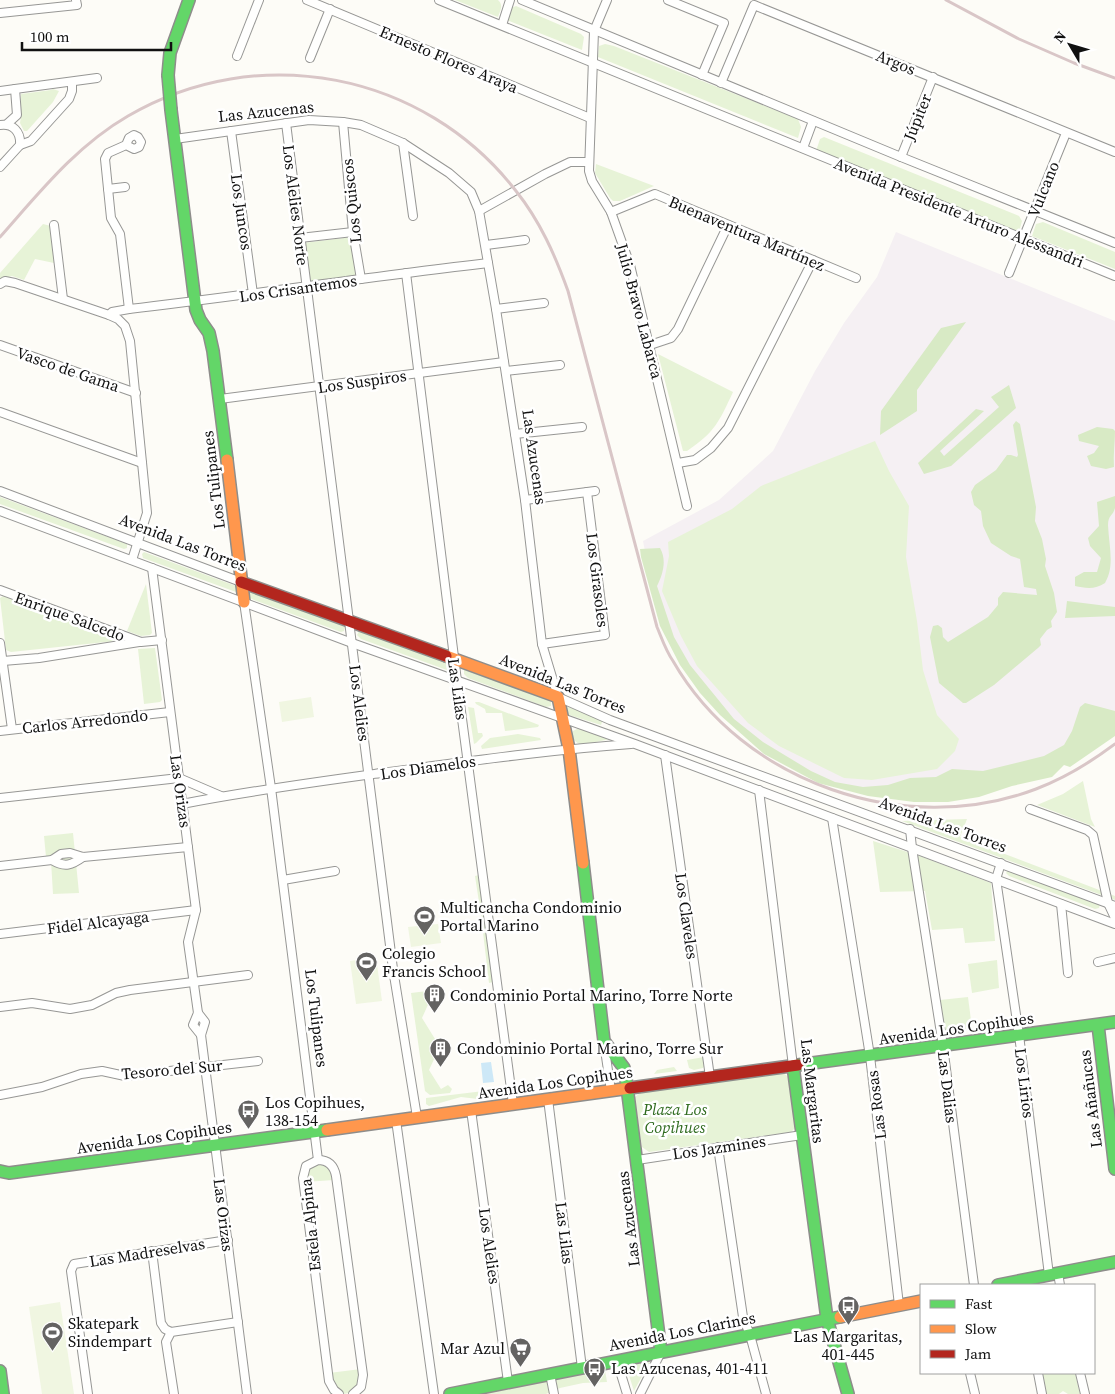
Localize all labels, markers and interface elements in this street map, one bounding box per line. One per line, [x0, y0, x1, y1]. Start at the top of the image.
scale bar [22, 20, 171, 52]
street label: Ernesto Flores Araya [376, 20, 522, 98]
north arrow [1045, 20, 1095, 70]
text: 100 m [30, 26, 70, 47]
text: N [1049, 27, 1071, 47]
street label: Argos [873, 44, 919, 80]
street label: Júpiter [897, 90, 936, 145]
street label: Las Azucenas [217, 95, 315, 127]
street label: Los Alelies Norte [278, 143, 314, 267]
street label: Avenida Presidente Arturo Alessandri [831, 152, 1087, 272]
street label: Los Quiscos [336, 158, 366, 244]
street label: Vulcano [1022, 158, 1064, 220]
street label: Los Juncos [226, 172, 258, 252]
street label: Buenaventura Martínez [666, 190, 828, 276]
street label: Julio Bravo Labarca [611, 240, 669, 382]
street label: Los Crisantemos [238, 269, 358, 307]
street label: Vasco de Gama [14, 341, 123, 397]
street label: Los Suspiros [316, 364, 408, 398]
street label: Las Azucenas [517, 408, 553, 506]
street label: Los Tulipanes [196, 430, 230, 530]
street label: Avenida Las Torres [116, 508, 250, 576]
street label: Los Girasoles [581, 532, 615, 628]
street label: Enrique Salcedo [12, 586, 128, 646]
street label: Avenida Las Torres [496, 648, 630, 718]
street label: Las Lilas [443, 657, 473, 721]
street label: Los Alelies [344, 663, 376, 743]
street label: Carlos Arredondo [21, 703, 149, 739]
street label: Los Diamelos [379, 749, 477, 785]
street label: Las Orizas [165, 753, 197, 829]
street label: Avenida Las Torres [876, 791, 1010, 857]
street label: Los Claveles [670, 871, 704, 961]
place label: Multicancha Condominio Portal Marino [440, 896, 622, 936]
sports icon: Multicancha Condominio Portal Marino [412, 904, 436, 935]
street label: Fidel Alcayaga [46, 905, 151, 939]
place label: Colegio Francis School [382, 942, 486, 982]
sports icon: Colegio Francis School [354, 950, 378, 981]
street label: Los Tulipanes [300, 968, 334, 1068]
building icon: Condominio Portal Marino, Torre Norte [422, 983, 446, 1014]
place label: Condominio Portal Marino, Torre Norte [450, 984, 733, 1006]
street label: Avenida Los Copihues [877, 1006, 1035, 1050]
building icon: Condominio Portal Marino, Torre Sur [429, 1036, 453, 1067]
place label: Condominio Portal Marino, Torre Sur [457, 1037, 723, 1059]
street label: Las Margaritas [796, 1038, 830, 1144]
street label: Los Lirios [1010, 1047, 1040, 1119]
street label: Las Añañucas [1073, 1049, 1107, 1149]
street label: Las Dalias [933, 1050, 963, 1124]
street label: Tesoro del Sur [121, 1054, 224, 1084]
street label: Avenida Los Copihues [476, 1060, 634, 1104]
street label: Las Rosas [861, 1069, 891, 1141]
place label: Los Copihues, 138-154 [265, 1091, 365, 1131]
park label: Plaza Los Copihues [642, 1098, 707, 1138]
bus stop icon: Los Copihues, 138-154 [237, 1099, 261, 1130]
street label: Avenida Los Copihues [75, 1115, 233, 1159]
street label: Los Jazmines [671, 1130, 767, 1164]
street label: Las Azucenas [611, 1170, 645, 1268]
street label: Las Orizas [209, 1177, 239, 1253]
street label: Estela Alpina [294, 1177, 326, 1273]
street label: Las Lilas [550, 1201, 580, 1265]
street label: Los Alelies [474, 1206, 506, 1286]
street label: Las Madreselvas [88, 1232, 207, 1272]
legend [920, 1284, 1095, 1374]
text: Fast [965, 1293, 992, 1314]
bus stop icon: Las Margaritas, 401-445 [836, 1295, 860, 1326]
street label: Avenida Los Clarines [607, 1306, 757, 1356]
place label: Skatepark Sindempart [68, 1312, 153, 1352]
text: Slow [965, 1318, 997, 1339]
sports icon: Skatepark Sindempart [40, 1320, 64, 1351]
place label: Las Margaritas, 401-445 [793, 1325, 903, 1365]
supermarket icon: Mar Azul [509, 1336, 533, 1367]
place label: Mar Azul [440, 1337, 505, 1359]
text: Jam [964, 1343, 992, 1364]
bus stop icon: Las Azucenas, 401-411 [583, 1356, 607, 1387]
place label: Las Azucenas, 401-411 [611, 1357, 768, 1379]

